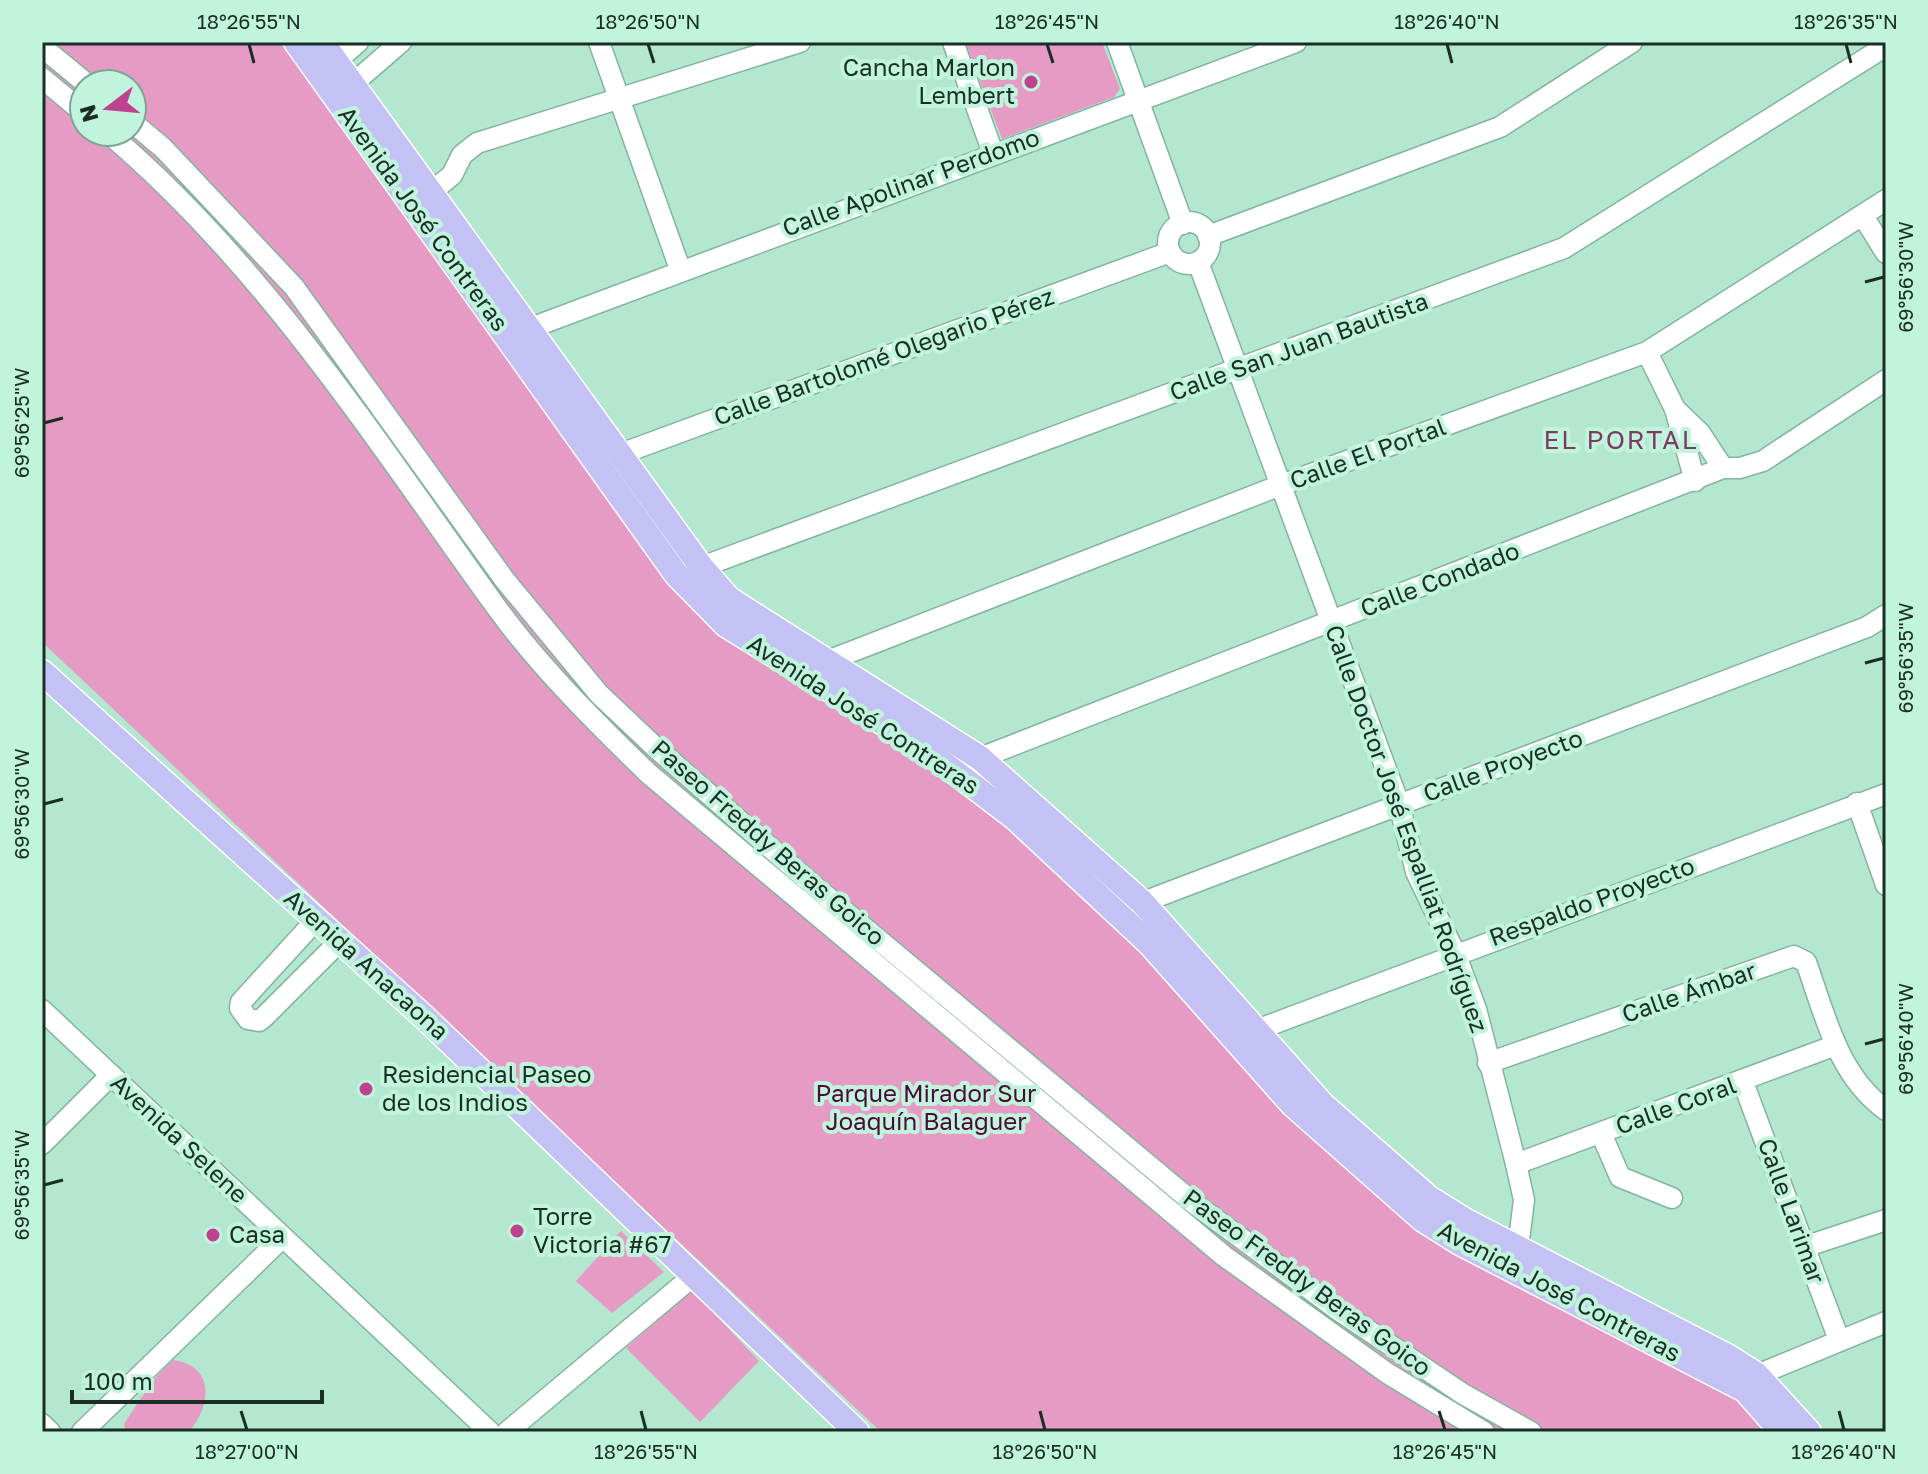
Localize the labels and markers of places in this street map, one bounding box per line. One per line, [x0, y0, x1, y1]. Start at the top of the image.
place label: Cancha Marlon Lembert [843, 52, 1015, 109]
marker: Cancha Marlon Lembert [1022, 73, 1040, 91]
place label: Residencial Paseo de los Indios [382, 1059, 591, 1116]
marker: Residencial Paseo de los Indios [357, 1080, 375, 1098]
place label: Torre Victoria #67 [533, 1201, 672, 1258]
place label: Casa [229, 1219, 285, 1248]
marker: Torre Victoria #67 [508, 1222, 526, 1240]
marker: Casa [204, 1226, 222, 1244]

